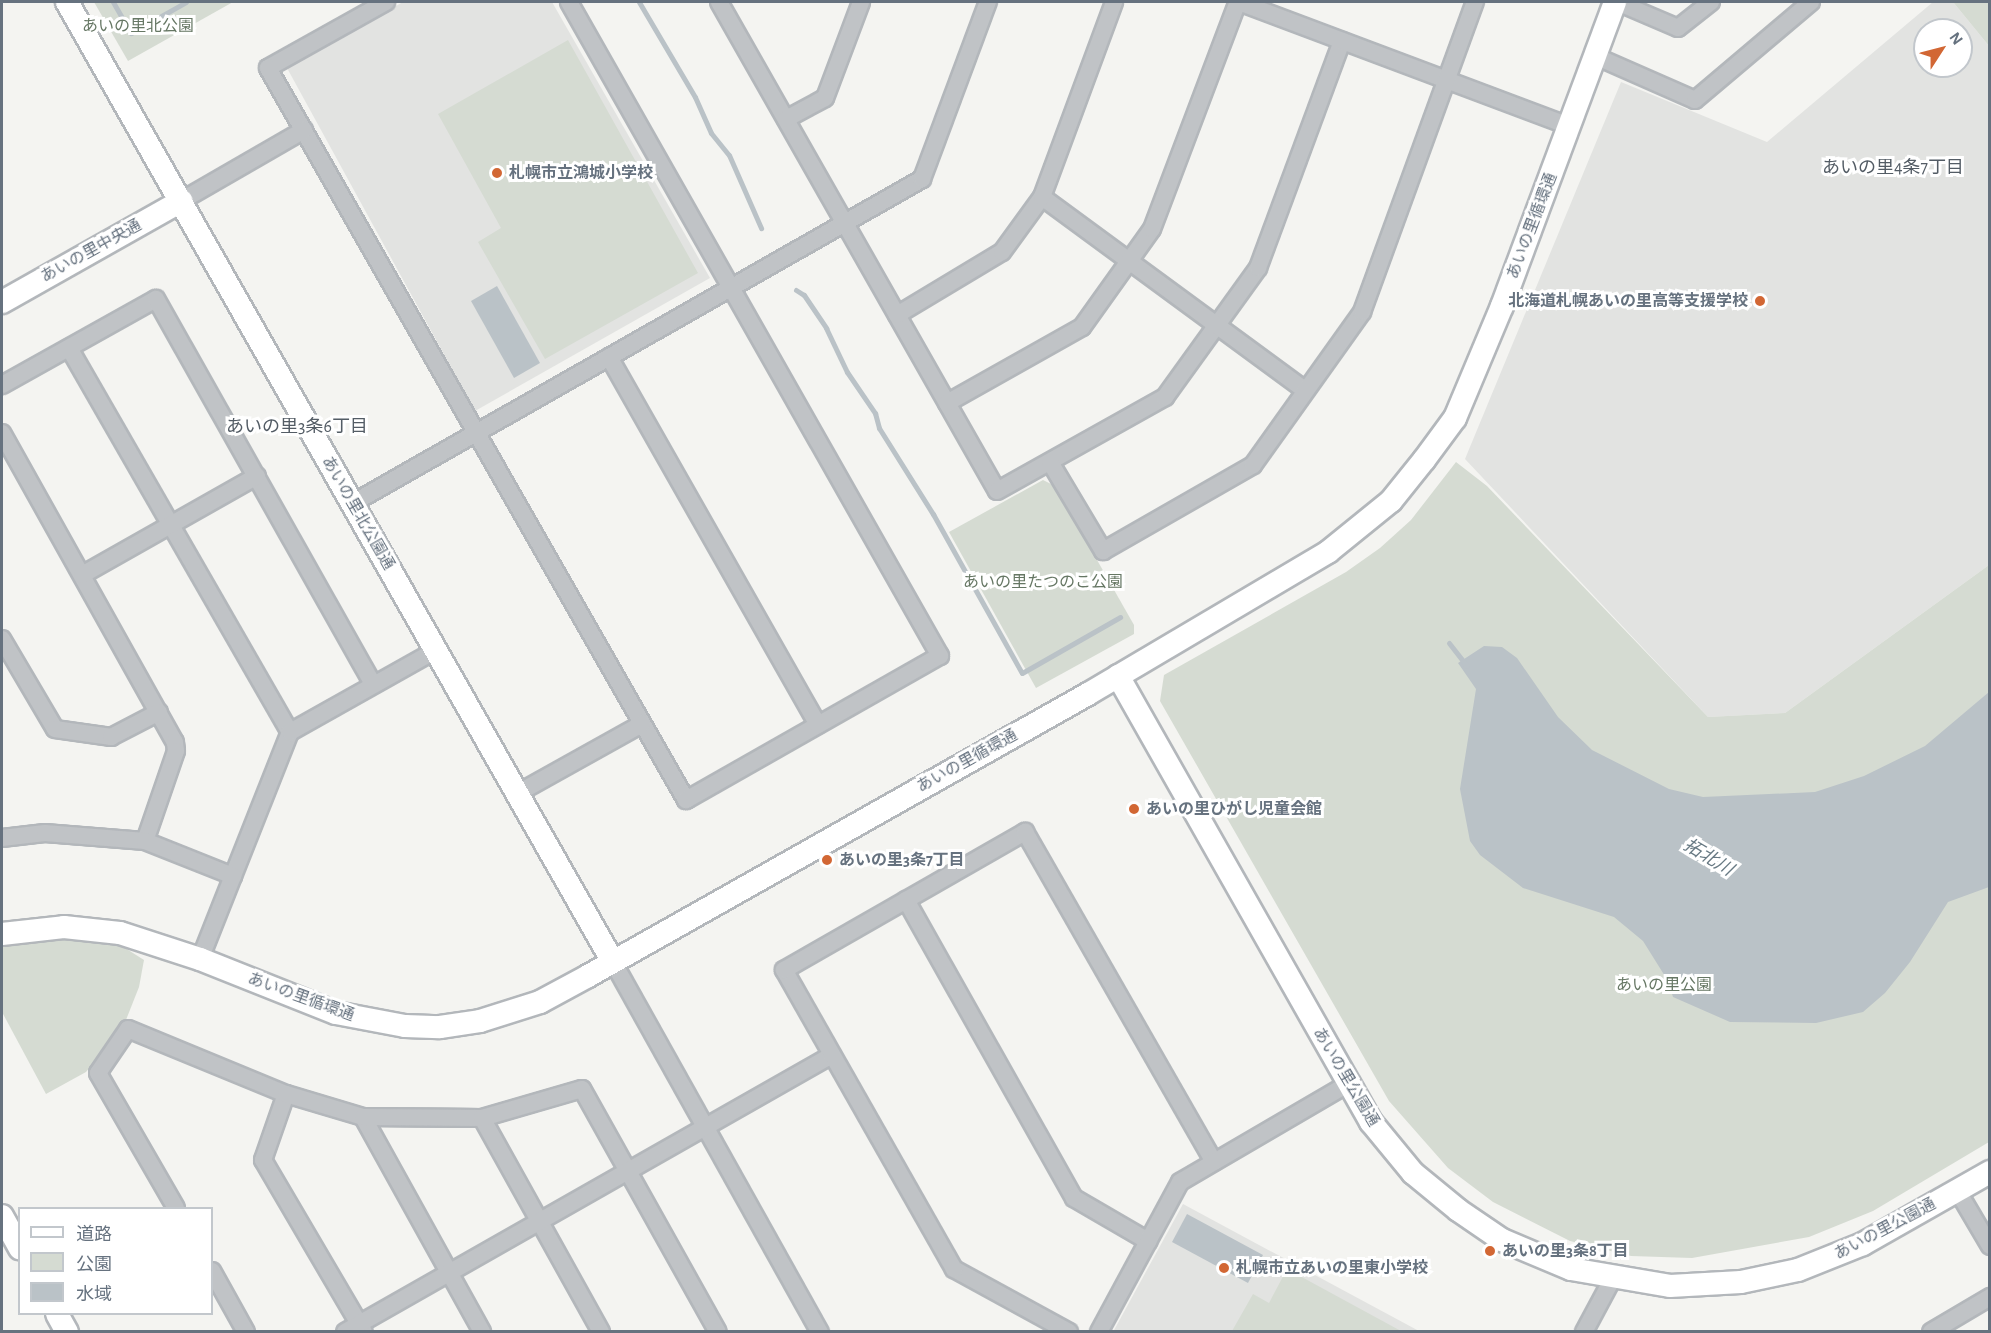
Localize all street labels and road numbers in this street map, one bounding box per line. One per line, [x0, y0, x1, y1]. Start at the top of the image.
street label: あいの里循環通 [1503, 170, 1561, 282]
street label: あいの里中央通 [37, 215, 145, 287]
street label: あいの里北公園通 [318, 453, 398, 573]
street label: あいの里循環通 [913, 725, 1021, 797]
street label: あいの里循環通 [245, 969, 357, 1025]
street label: あいの里公園通 [1309, 1024, 1383, 1130]
street label: あいの里公園通 [1831, 1194, 1939, 1264]

